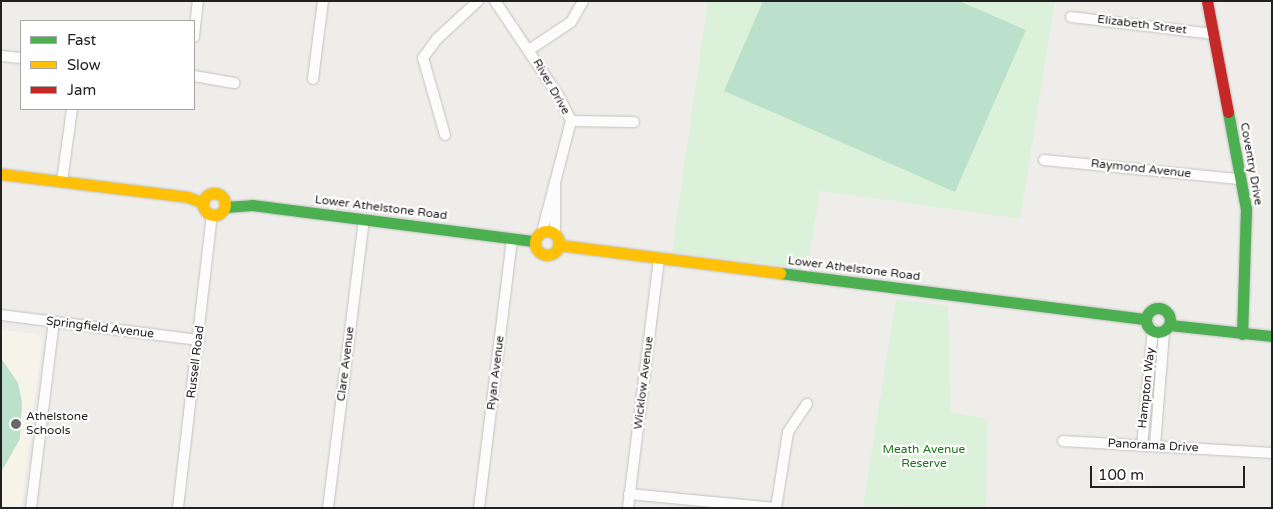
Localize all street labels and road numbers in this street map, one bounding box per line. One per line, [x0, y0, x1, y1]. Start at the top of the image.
street label: Elizabeth Street [1096, 12, 1188, 38]
street label: River Drive [529, 57, 573, 117]
street label: Coventry Drive [1237, 121, 1265, 207]
street label: Raymond Avenue [1090, 157, 1192, 181]
street label: Lower Athelstone Road [314, 193, 448, 223]
street label: Lower Athelstone Road [787, 254, 921, 284]
street label: Springfield Avenue [45, 314, 155, 342]
street label: Russell Road [184, 325, 208, 399]
street label: Clare Avenue [334, 326, 358, 402]
street label: Ryan Avenue [484, 335, 508, 411]
street label: Wicklow Avenue [631, 336, 657, 430]
street label: Hampton Way [1136, 347, 1158, 429]
street label: Panorama Drive [1107, 436, 1199, 456]

